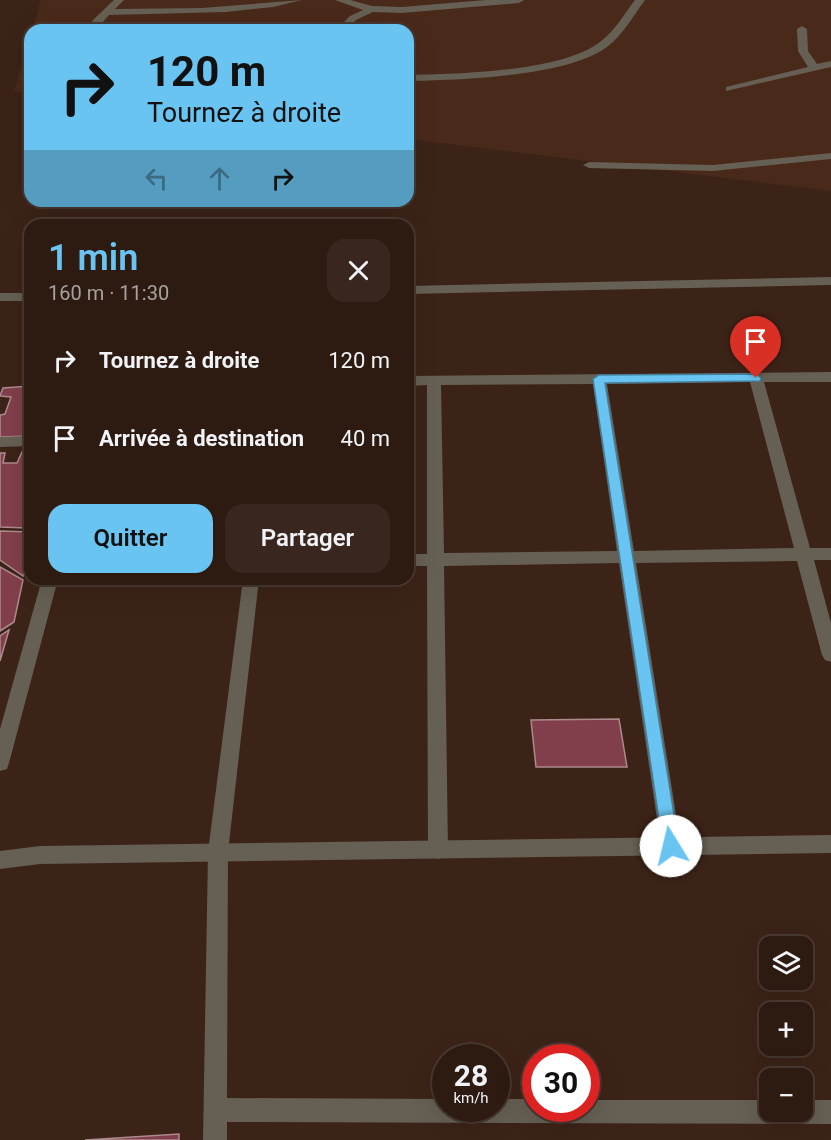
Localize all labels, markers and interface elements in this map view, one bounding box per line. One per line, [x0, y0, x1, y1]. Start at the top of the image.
text: 120 m [147, 47, 266, 96]
icon: right [48, 48, 126, 126]
text: Tournez à droite [147, 97, 341, 129]
icon: left [140, 162, 173, 195]
icon: ahead [203, 162, 236, 195]
icon: right [266, 162, 299, 195]
text: 1 min [48, 237, 138, 279]
button: close [327, 239, 390, 302]
text: 160 m · 11:30 [48, 281, 169, 305]
pin [730, 316, 781, 378]
icon: arrive [739, 325, 772, 358]
icon: right [48, 344, 81, 377]
text: Tournez à droite [99, 348, 259, 373]
text: 120 m [328, 348, 390, 373]
icon: arrive [48, 422, 81, 455]
text: Arrivée à destination [99, 426, 304, 451]
text: 40 m [341, 426, 390, 451]
button: Quitter [48, 504, 213, 573]
button: Partager [225, 504, 390, 573]
position arrow [639, 814, 703, 878]
map controls [759, 936, 813, 1122]
button: layers [759, 936, 813, 990]
button: + [759, 1002, 813, 1056]
speed limit sign: 30 [522, 1044, 600, 1122]
text: 28 [454, 1058, 488, 1093]
button: − [759, 1068, 813, 1122]
text: km/h [453, 1089, 489, 1107]

